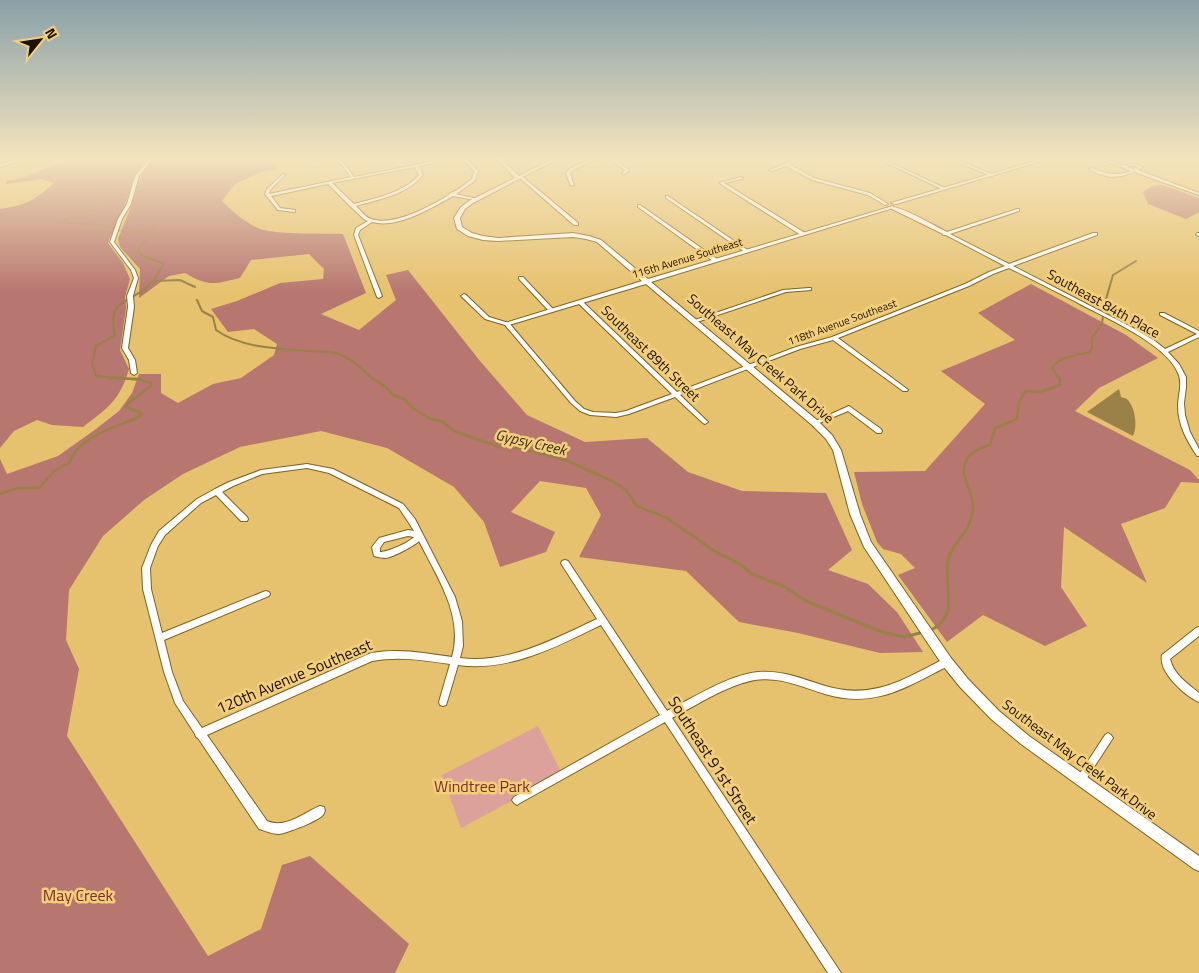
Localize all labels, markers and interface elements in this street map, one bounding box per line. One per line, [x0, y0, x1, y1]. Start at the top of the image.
north arrow [15, 15, 65, 65]
text: N [40, 24, 63, 43]
street label: 116th Avenue Southeast [630, 234, 744, 282]
street label: Southeast 84th Place [1044, 263, 1164, 343]
street label: Southeast May Creek Park Drive [683, 288, 839, 428]
street label: 118th Avenue Southeast [785, 295, 899, 349]
street label: Southeast 89th Street [597, 300, 705, 406]
water label: Gypsy Creek [493, 423, 571, 462]
street label: 120th Avenue Southeast [212, 632, 376, 720]
street label: Southeast 91st Street [663, 691, 764, 829]
street label: Southeast May Creek Park Drive [998, 694, 1162, 824]
park label: Windtree Park [434, 774, 530, 798]
park label: May Creek [43, 883, 114, 907]

